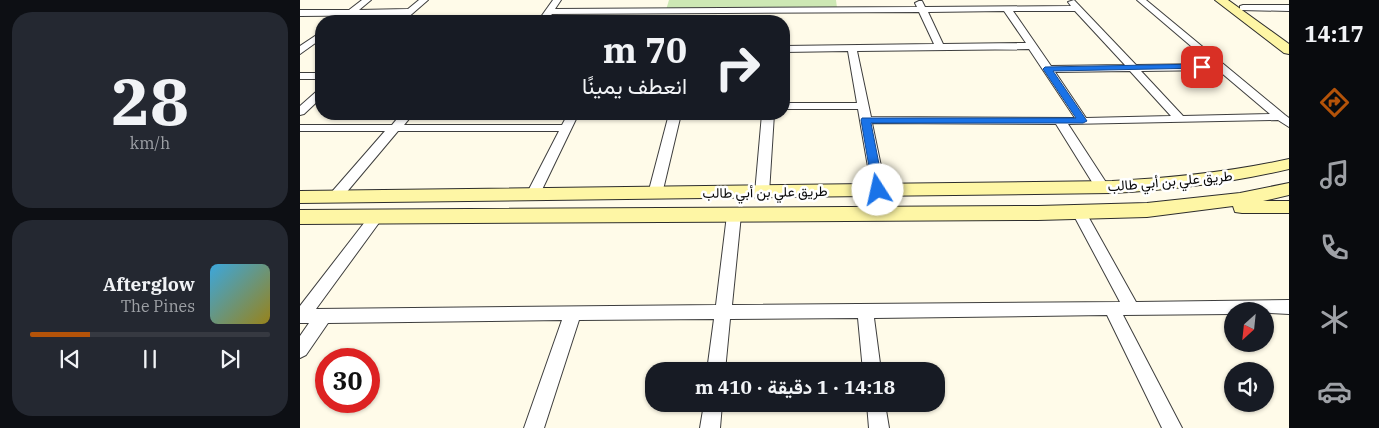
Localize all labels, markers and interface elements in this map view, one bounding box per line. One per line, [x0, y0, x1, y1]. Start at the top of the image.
text: 14:17 [1304, 19, 1364, 48]
text: 70 m [603, 27, 687, 73]
icon: right [705, 35, 770, 100]
pin [1181, 46, 1223, 88]
icon: arrive [1188, 53, 1216, 81]
text: 28 [111, 58, 189, 143]
text: انعطف يمينًا [582, 71, 687, 100]
icon: directions [1317, 85, 1352, 120]
text: km/h [130, 133, 170, 153]
icon: music [1317, 157, 1352, 192]
position arrow [851, 163, 903, 215]
street label: طريق علي بن أبي طالب [1107, 167, 1233, 198]
street label: طريق علي بن أبي طالب [702, 182, 828, 205]
icon: phone [1317, 230, 1352, 265]
text: Afterglow [103, 272, 195, 296]
text: The Pines [121, 296, 195, 316]
north arrow [1224, 302, 1274, 352]
map controls [1224, 302, 1274, 412]
icon: climate [1317, 302, 1352, 337]
icon: previous [56, 345, 84, 373]
icon: pause [136, 345, 164, 373]
icon: next [216, 345, 244, 373]
speed limit sign: 30 [315, 348, 380, 413]
button: sound [1224, 362, 1274, 412]
icon: car [1317, 374, 1352, 409]
text: 14:18 · 1 دقيقة · 410 m [695, 375, 895, 399]

